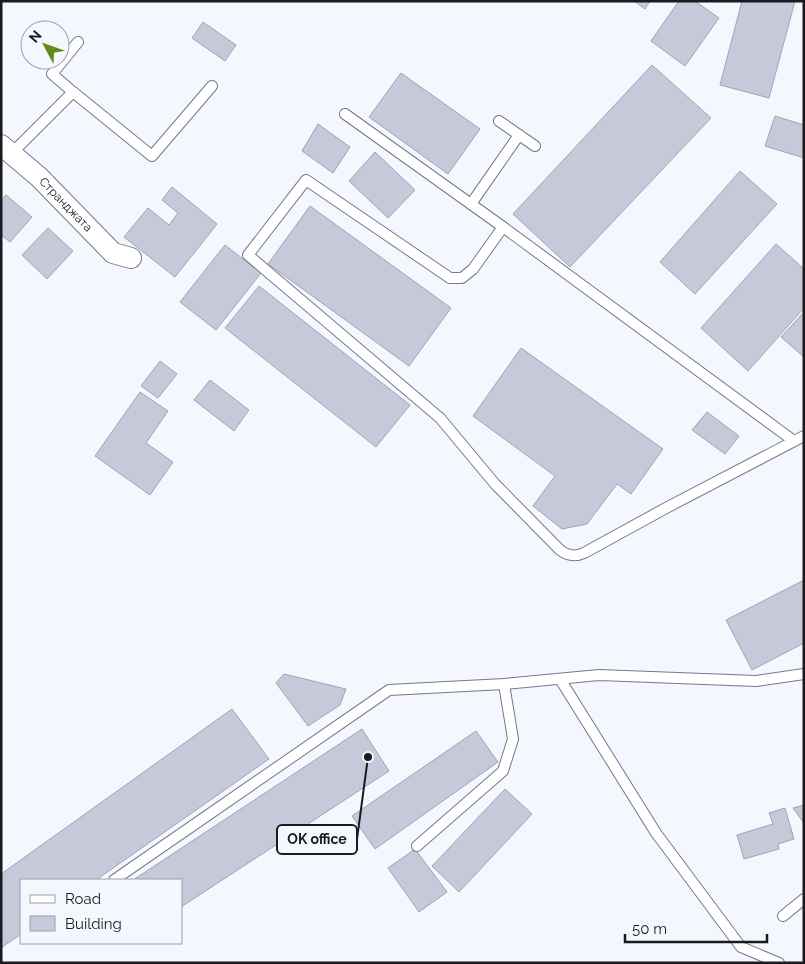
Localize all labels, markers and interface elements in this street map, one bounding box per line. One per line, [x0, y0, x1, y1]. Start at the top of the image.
north arrow [20, 20, 70, 70]
text: N [26, 27, 45, 46]
street label: Странджата [36, 174, 95, 234]
callout: OK office [277, 825, 357, 854]
text: OK office [287, 831, 347, 847]
legend [20, 879, 182, 944]
text: Road [65, 890, 101, 908]
scale bar [625, 912, 768, 944]
text: Building [65, 915, 122, 933]
text: 50 m [632, 920, 667, 938]

